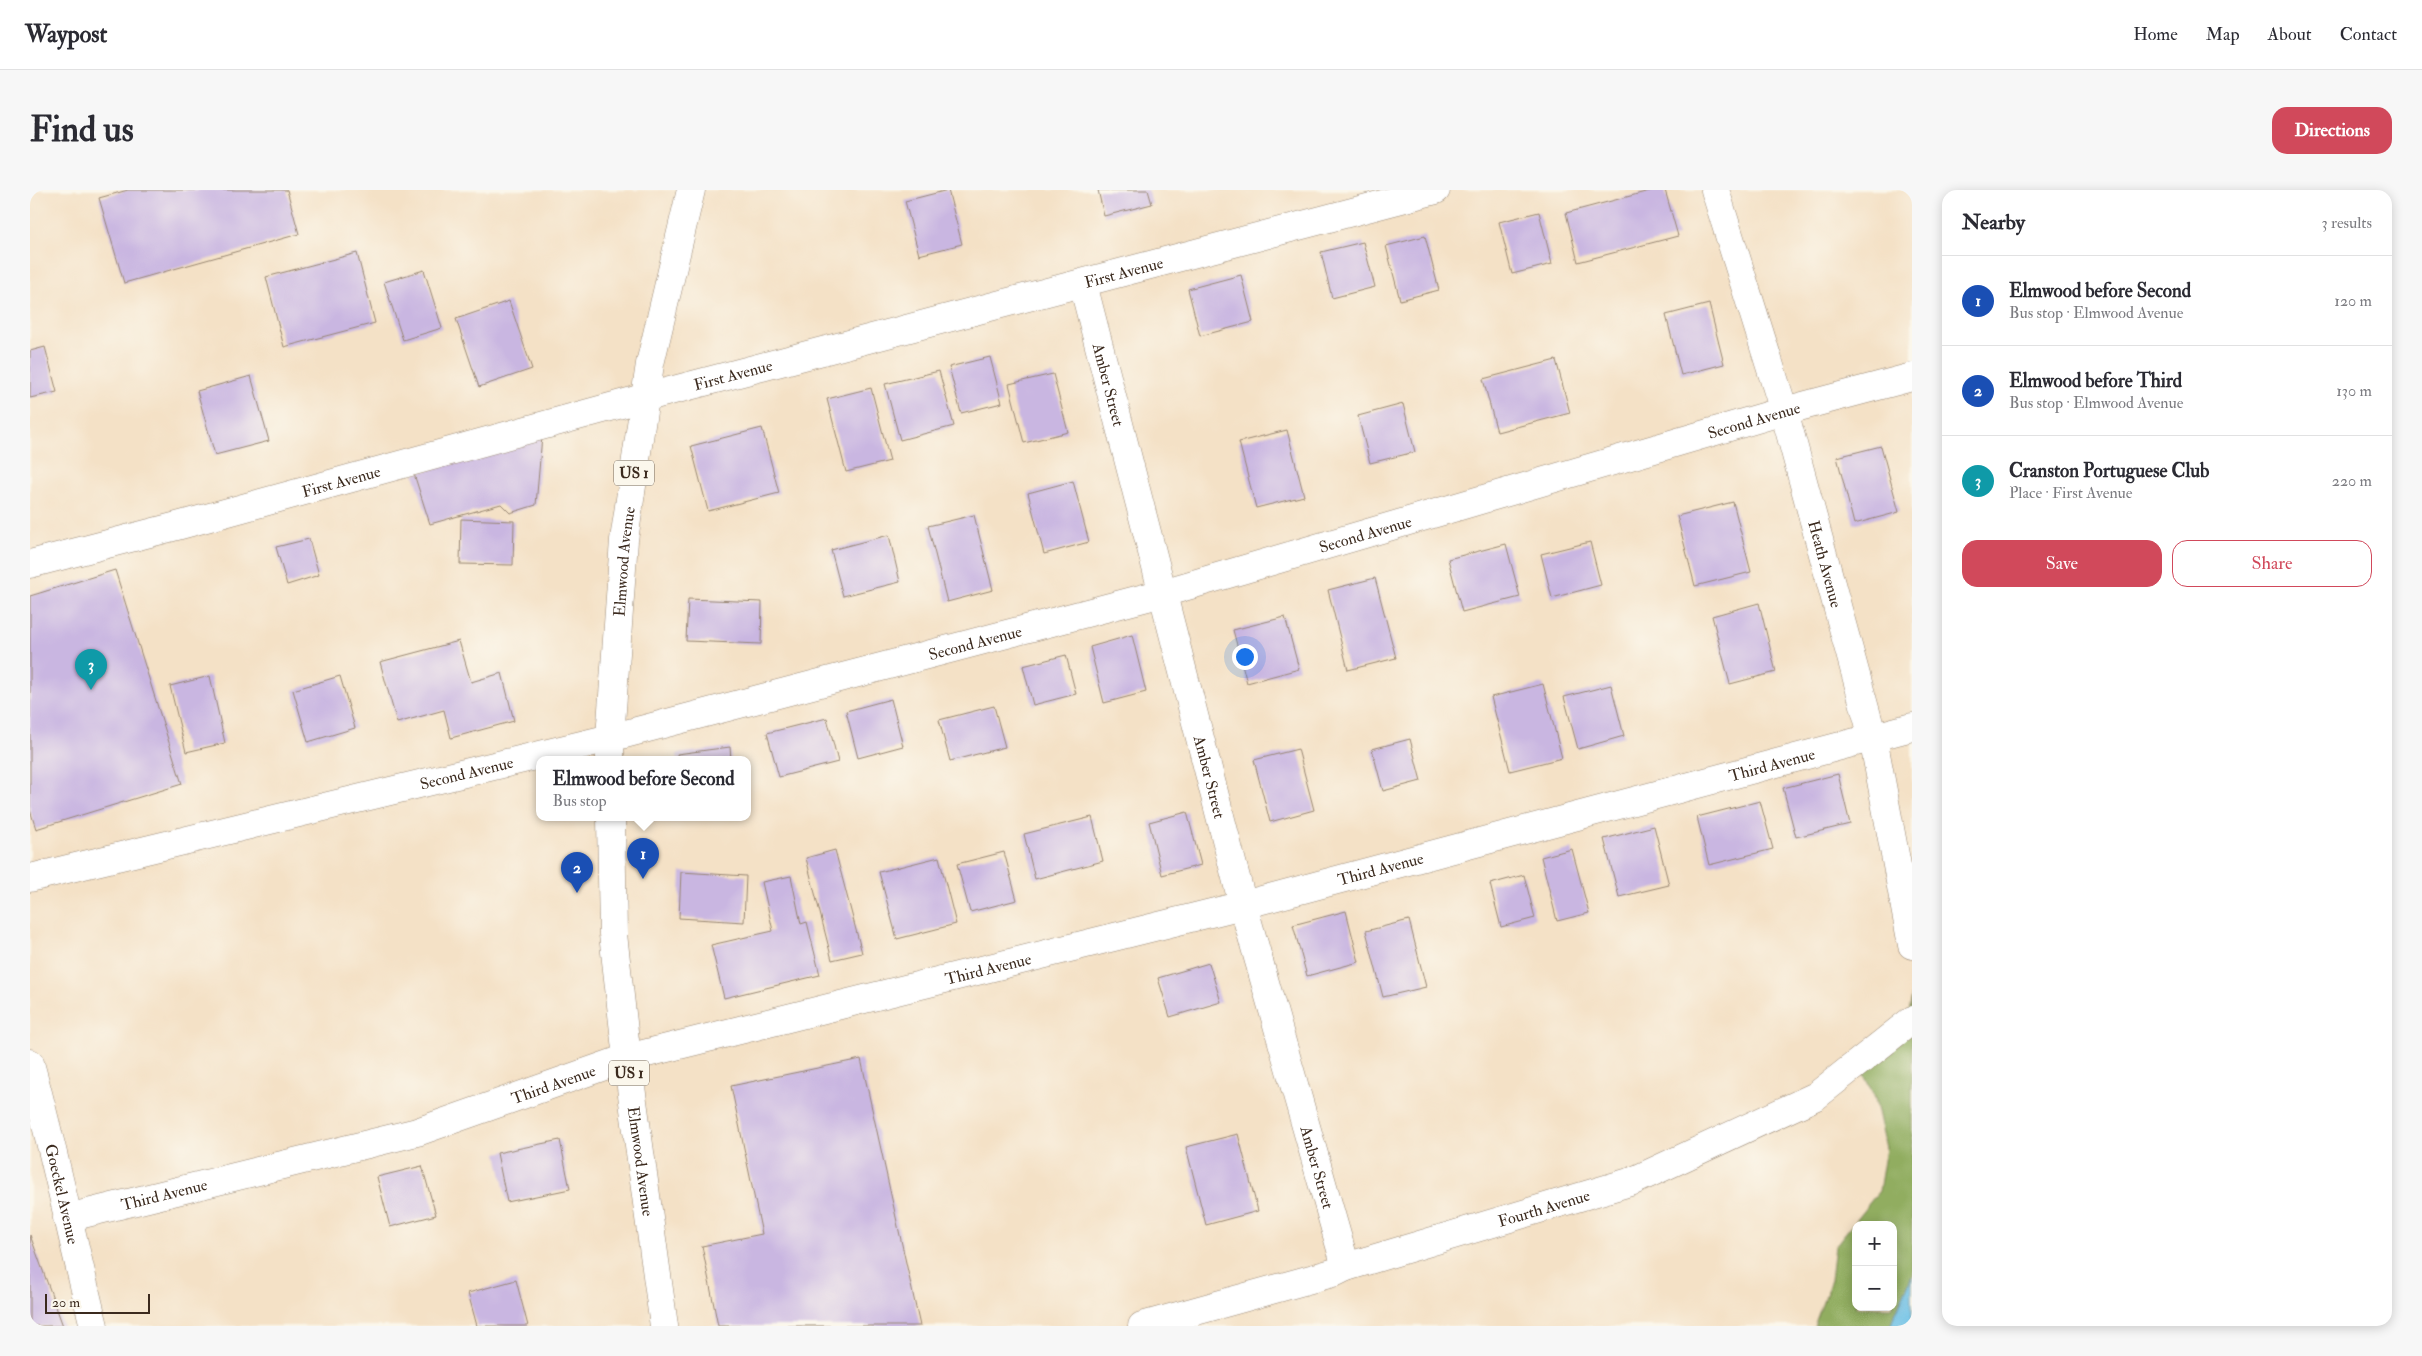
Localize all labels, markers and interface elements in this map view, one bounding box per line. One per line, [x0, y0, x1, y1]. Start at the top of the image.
text: Waypost [25, 19, 107, 50]
text: Home [2133, 23, 2178, 46]
text: Map [2206, 23, 2240, 46]
text: About [2268, 23, 2312, 46]
text: Contact [2340, 23, 2397, 46]
button: Directions [2272, 107, 2392, 154]
text: Find us [30, 108, 134, 152]
text: Nearby [1962, 209, 2025, 236]
text: 3 results [2321, 213, 2372, 233]
street label: First Avenue [1082, 253, 1166, 293]
text: Elmwood before Second [2009, 279, 2191, 303]
text: 1 [1975, 291, 1981, 311]
text: 120 m [2334, 291, 2372, 311]
text: Bus stop · Elmwood Avenue [2009, 303, 2183, 323]
street label: Amber Street [1087, 340, 1128, 429]
street label: First Avenue [692, 355, 775, 395]
text: Elmwood before Third [2009, 369, 2182, 393]
text: 2 [1974, 381, 1982, 401]
text: 130 m [2336, 381, 2372, 401]
text: Bus stop · Elmwood Avenue [2009, 393, 2183, 413]
street label: Second Avenue [1705, 398, 1803, 444]
text: Cranston Portuguese Club [2009, 459, 2209, 483]
road number: US 1 [614, 460, 654, 486]
street label: First Avenue [300, 462, 383, 502]
text: 3 [1975, 471, 1981, 491]
text: 220 m [2332, 471, 2372, 491]
text: Place · First Avenue [2009, 483, 2133, 503]
street label: Elmwood Avenue [610, 505, 640, 617]
street label: Second Avenue [1317, 512, 1414, 558]
street label: Heath Avenue [1803, 518, 1846, 610]
button: Save [1962, 540, 2162, 587]
button: Share [2172, 540, 2372, 587]
street label: Second Avenue [927, 621, 1024, 665]
your location [1232, 644, 1258, 670]
pin: 3 [75, 649, 107, 690]
street label: Amber Street [1188, 733, 1229, 821]
street label: Third Avenue [1727, 744, 1817, 786]
street label: Second Avenue [418, 753, 516, 795]
popup [536, 756, 751, 821]
text: Elmwood before Second [552, 767, 735, 791]
text: Bus stop [552, 791, 607, 811]
pin: 1 [627, 838, 659, 879]
street label: Third Avenue [1336, 848, 1426, 890]
pin: 2 [561, 852, 593, 893]
street label: Third Avenue [943, 949, 1034, 990]
road number: US 1 [609, 1060, 649, 1086]
street label: Third Avenue [509, 1061, 599, 1109]
street label: Elmwood Avenue [623, 1105, 658, 1218]
street label: Amber Street [1295, 1123, 1338, 1211]
street label: Goeckel Avenue [40, 1142, 83, 1247]
street label: Third Avenue [119, 1175, 210, 1215]
street label: Fourth Avenue [1496, 1185, 1593, 1232]
map controls [1852, 1221, 1897, 1311]
button: + [1852, 1221, 1897, 1266]
button: − [1852, 1266, 1897, 1311]
scale bar [45, 1291, 150, 1314]
text: 20 m [52, 1294, 80, 1311]

